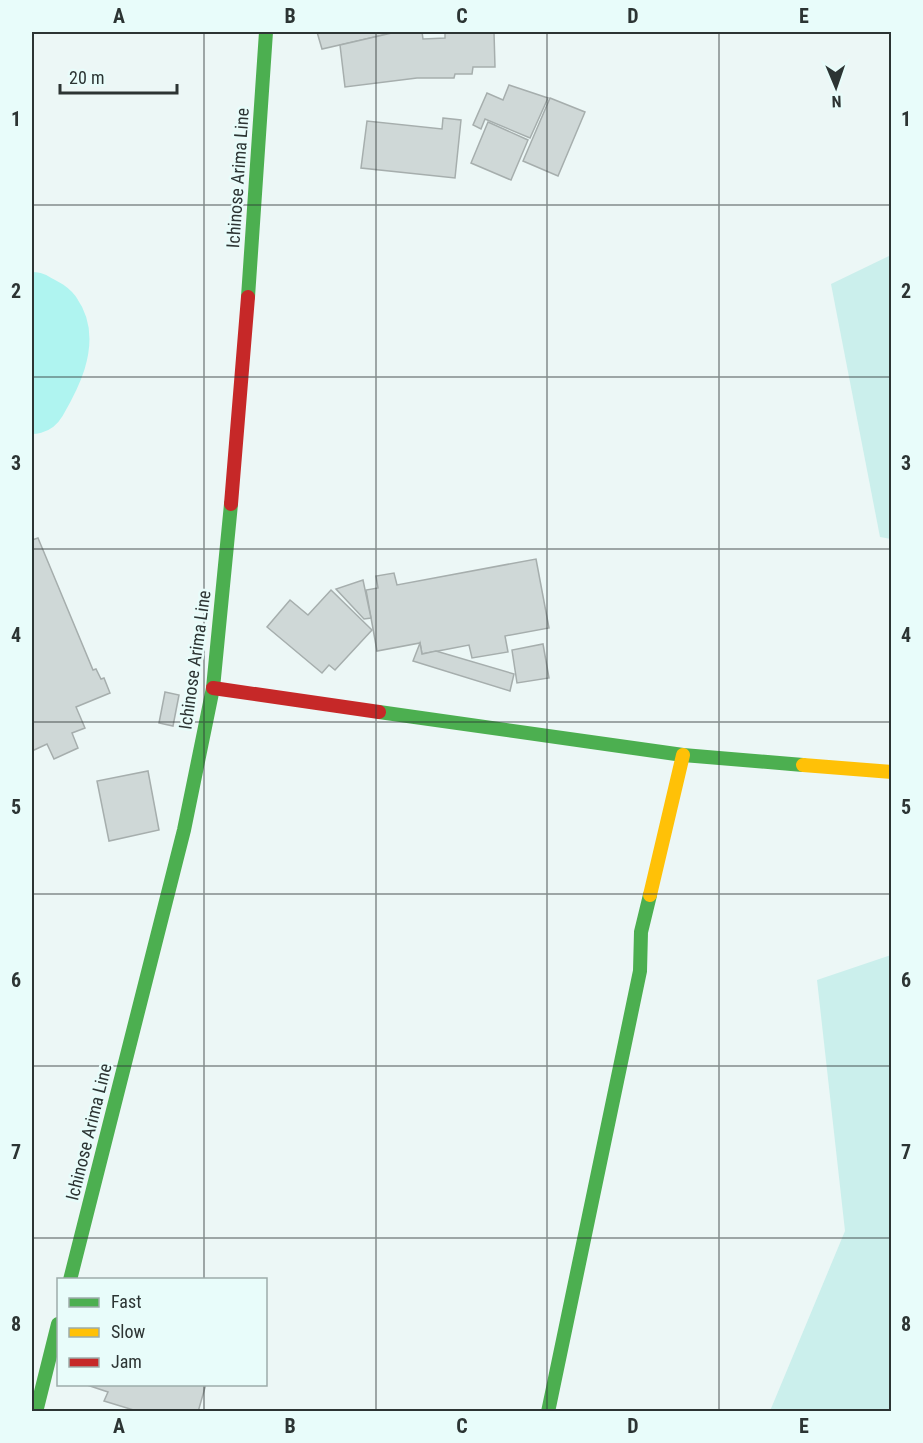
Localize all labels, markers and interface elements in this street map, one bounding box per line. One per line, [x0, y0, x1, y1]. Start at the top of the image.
text: A [113, 4, 125, 28]
text: B [284, 4, 296, 28]
text: C [456, 4, 468, 28]
text: D [627, 4, 639, 28]
text: E [799, 4, 809, 28]
scale bar [60, 57, 177, 95]
north arrow [806, 57, 866, 117]
text: 20 m [69, 67, 104, 88]
text: N [831, 92, 842, 111]
text: 1 [11, 107, 21, 131]
street label: Ichinose Arima Line [222, 107, 253, 249]
text: 1 [901, 107, 911, 131]
text: 2 [11, 279, 21, 303]
text: 2 [901, 279, 911, 303]
text: 3 [11, 451, 21, 475]
text: 3 [901, 451, 911, 475]
street label: Ichinose Arima Line [174, 589, 215, 731]
text: 4 [11, 623, 21, 647]
text: 4 [901, 623, 911, 647]
text: 5 [11, 795, 21, 819]
text: 5 [901, 795, 911, 819]
text: 6 [11, 968, 21, 992]
text: 6 [901, 968, 911, 992]
street label: Ichinose Arima Line [61, 1061, 116, 1202]
text: 7 [11, 1140, 21, 1164]
text: 7 [901, 1140, 911, 1164]
legend [57, 1278, 267, 1386]
text: Fast [111, 1291, 142, 1312]
text: 8 [11, 1312, 21, 1336]
text: 8 [901, 1312, 911, 1336]
text: Slow [111, 1321, 146, 1342]
text: Jam [111, 1351, 142, 1372]
text: A [113, 1414, 125, 1438]
text: B [284, 1414, 296, 1438]
text: C [456, 1414, 468, 1438]
text: D [627, 1414, 639, 1438]
text: E [799, 1414, 809, 1438]

